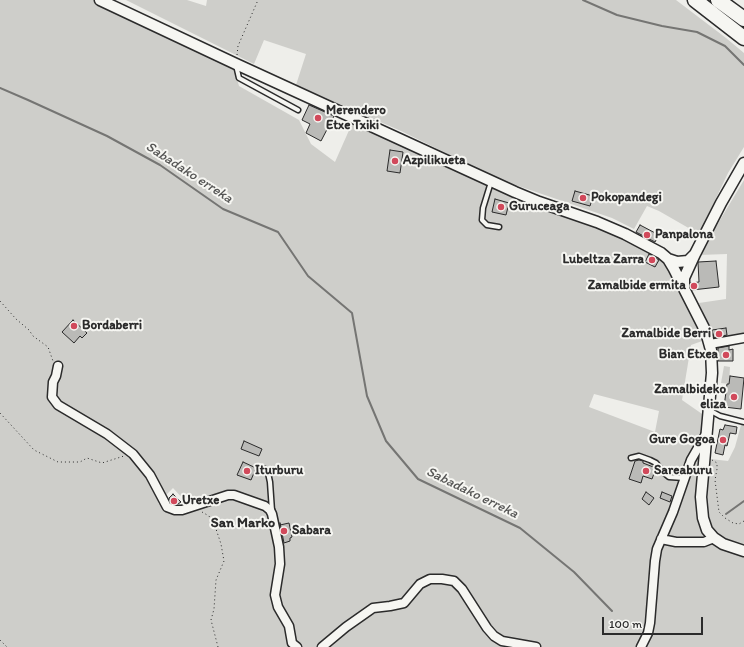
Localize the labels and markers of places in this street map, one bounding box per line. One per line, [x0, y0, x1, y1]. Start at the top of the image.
place label: Merendero Etxe Txiki [326, 103, 386, 134]
marker: Merendero Etxe Txiki [313, 113, 323, 123]
place label: Azpilikueta [403, 153, 466, 169]
marker: Azpilikueta [390, 156, 400, 166]
place label: Pokopandegi [591, 190, 662, 206]
marker: Pokopandegi [578, 193, 588, 203]
place label: Guruceaga [509, 199, 569, 215]
marker: Guruceaga [496, 202, 506, 212]
place label: Panpalona [655, 227, 713, 243]
marker: Panpalona [642, 230, 652, 240]
place label: Lubeltza Zarra [563, 252, 644, 268]
marker: Lubeltza Zarra [647, 255, 657, 265]
place label: Zamalbide ermita [588, 278, 686, 294]
marker: Zamalbide ermita [689, 281, 699, 291]
place label: Bordaberri [82, 318, 142, 334]
marker: Bordaberri [69, 321, 79, 331]
place label: Zamalbide Berri [621, 326, 711, 342]
marker: Zamalbide Berri [714, 329, 724, 339]
place label: Bian Etxea [659, 347, 718, 363]
marker: Bian Etxea [721, 350, 731, 360]
place label: Zamalbideko eliza [654, 382, 726, 413]
marker: Zamalbideko eliza [729, 392, 739, 402]
place label: Gure Gogoa [649, 432, 715, 448]
marker: Gure Gogoa [718, 435, 728, 445]
place label: Iturburu [255, 463, 303, 479]
place label: Sareaburu [654, 463, 712, 479]
marker: Iturburu [242, 466, 252, 476]
marker: Sareaburu [641, 466, 651, 476]
place label: Uretxe [182, 493, 219, 509]
marker: Uretxe [169, 496, 179, 506]
place label: Sabara [292, 523, 331, 539]
marker: Sabara [279, 526, 289, 536]

